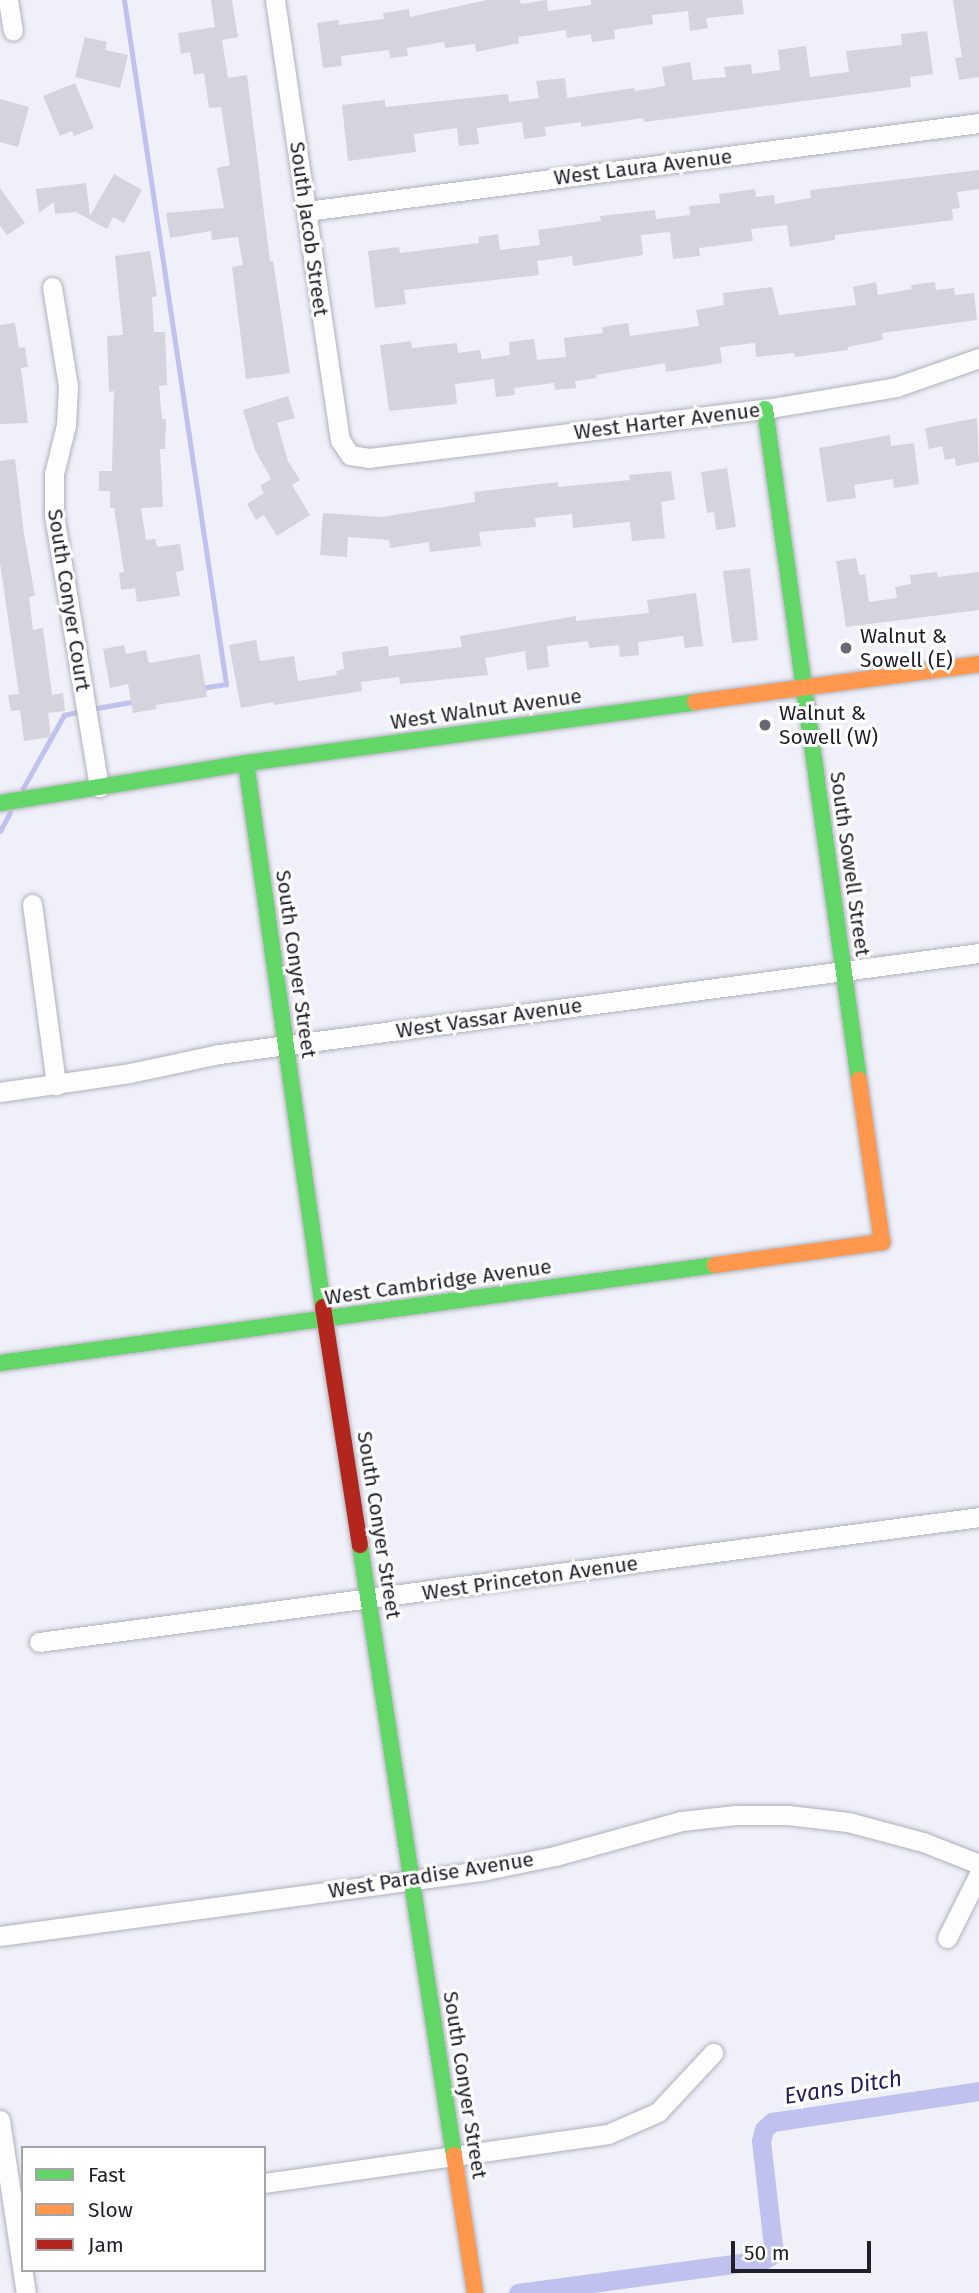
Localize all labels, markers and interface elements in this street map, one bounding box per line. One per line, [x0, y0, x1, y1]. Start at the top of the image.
street label: South Jacob Street [284, 140, 334, 318]
street label: West Laura Avenue [552, 144, 734, 190]
street label: West Harter Avenue [572, 397, 762, 445]
street label: South Conyer Court [42, 507, 96, 693]
place label: Walnut & Sowell (E) [860, 623, 953, 673]
marker: Walnut & Sowell (E) [838, 640, 854, 656]
street label: West Walnut Avenue [389, 683, 583, 735]
place label: Walnut & Sowell (W) [779, 700, 878, 750]
marker: Walnut & Sowell (W) [757, 717, 773, 733]
street label: South Sowell Street [825, 770, 875, 958]
street label: South Conyer Street [270, 868, 322, 1060]
street label: West Vassar Avenue [394, 992, 584, 1044]
street label: West Cambridge Avenue [323, 1254, 553, 1310]
street label: South Conyer Street [352, 1429, 406, 1621]
street label: West Princeton Avenue [420, 1550, 640, 1606]
street label: West Paradise Avenue [326, 1846, 536, 1904]
street label: South Conyer Street [438, 1989, 492, 2181]
water label: Evans Ditch [782, 2064, 904, 2110]
legend [21, 2146, 266, 2272]
text: Fast [88, 2162, 126, 2188]
text: Slow [88, 2197, 133, 2223]
scale bar [734, 2226, 874, 2270]
text: Jam [88, 2232, 124, 2258]
text: 50 m [744, 2240, 790, 2266]

